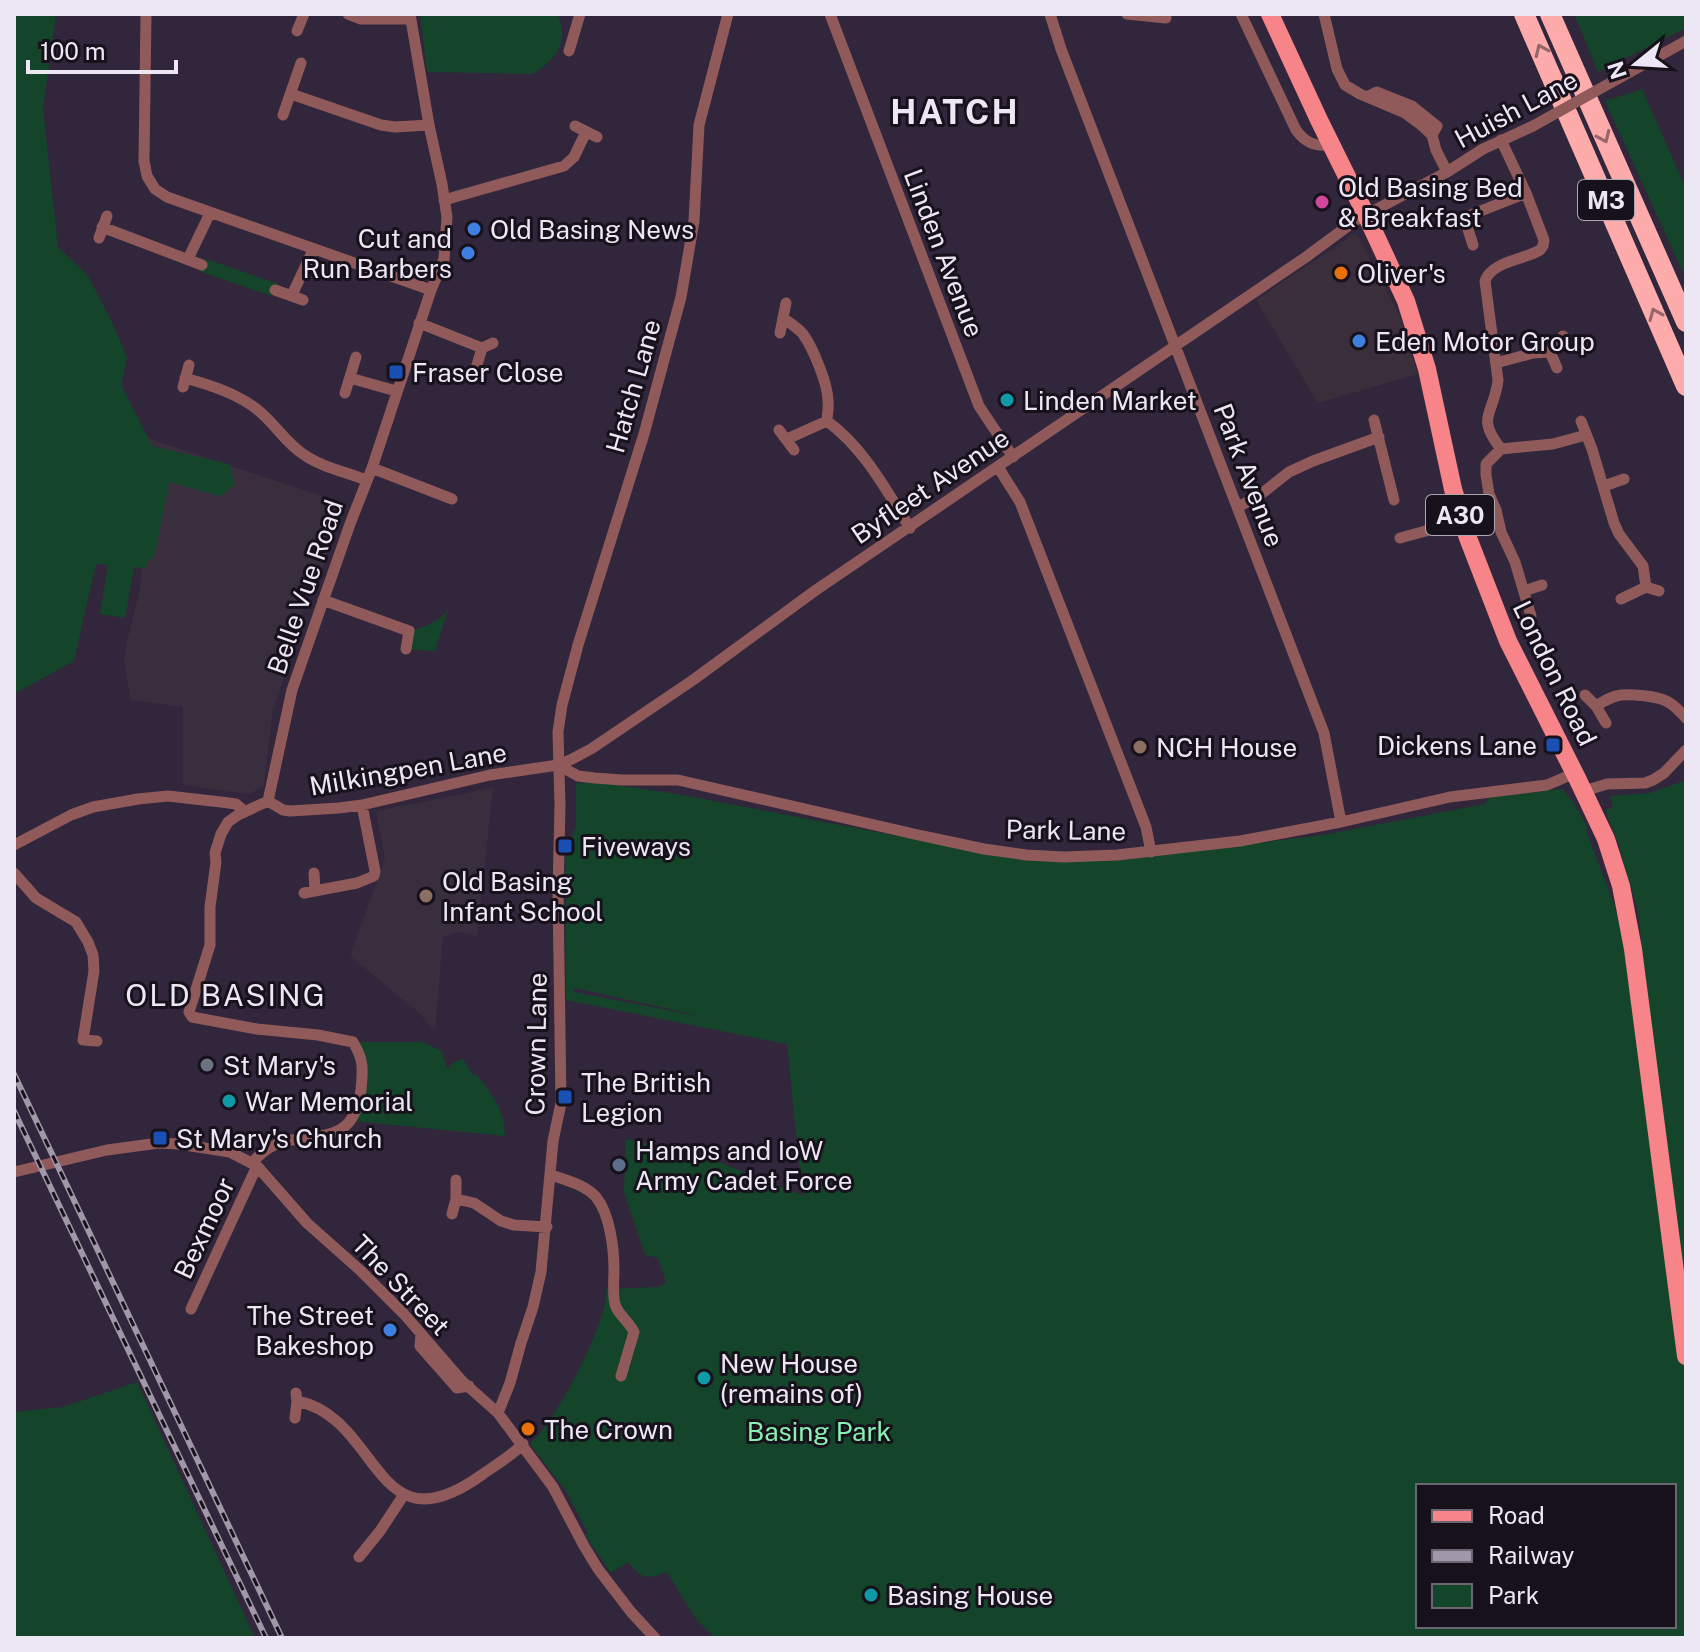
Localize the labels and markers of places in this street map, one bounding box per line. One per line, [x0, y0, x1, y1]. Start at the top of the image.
place label: Old Basing Bed & Breakfast [1338, 172, 1523, 233]
marker: Old Basing Bed & Breakfast [1313, 193, 1331, 211]
place label: Old Basing News [490, 214, 694, 245]
marker: Old Basing News [465, 220, 483, 238]
place label: Cut and Run Barbers [303, 223, 452, 284]
marker: Cut and Run Barbers [459, 244, 477, 262]
place label: Oliver's [1357, 258, 1446, 289]
marker: Oliver's [1332, 264, 1350, 282]
place label: Eden Motor Group [1375, 326, 1595, 357]
marker: Eden Motor Group [1350, 332, 1368, 350]
place label: Fraser Close [412, 357, 563, 388]
marker: Fraser Close [387, 363, 405, 381]
place label: Linden Market [1023, 385, 1197, 416]
marker: Linden Market [998, 391, 1016, 409]
place label: Dickens Lane [1377, 730, 1537, 761]
place label: NCH House [1156, 732, 1297, 763]
marker: Dickens Lane [1544, 736, 1562, 754]
marker: NCH House [1131, 738, 1149, 756]
place label: Fiveways [581, 831, 691, 862]
marker: Fiveways [556, 837, 574, 855]
place label: Old Basing Infant School [442, 866, 603, 927]
marker: Old Basing Infant School [417, 887, 435, 905]
place label: St Mary's [223, 1050, 336, 1081]
marker: St Mary's [198, 1056, 216, 1074]
place label: The British Legion [581, 1067, 711, 1128]
place label: War Memorial [245, 1086, 413, 1117]
marker: The British Legion [556, 1088, 574, 1106]
marker: War Memorial [220, 1092, 238, 1110]
place label: St Mary's Church [176, 1123, 382, 1154]
marker: St Mary's Church [151, 1129, 169, 1147]
place label: Hamps and IoW Army Cadet Force [635, 1135, 852, 1196]
marker: Hamps and IoW Army Cadet Force [610, 1156, 628, 1174]
place label: The Street Bakeshop [247, 1300, 374, 1361]
marker: The Street Bakeshop [381, 1321, 399, 1339]
place label: New House (remains of) [720, 1348, 863, 1409]
marker: New House (remains of) [695, 1369, 713, 1387]
place label: The Crown [544, 1414, 673, 1445]
marker: The Crown [519, 1420, 537, 1438]
place label: Basing House [887, 1580, 1053, 1611]
marker: Basing House [862, 1586, 880, 1604]

